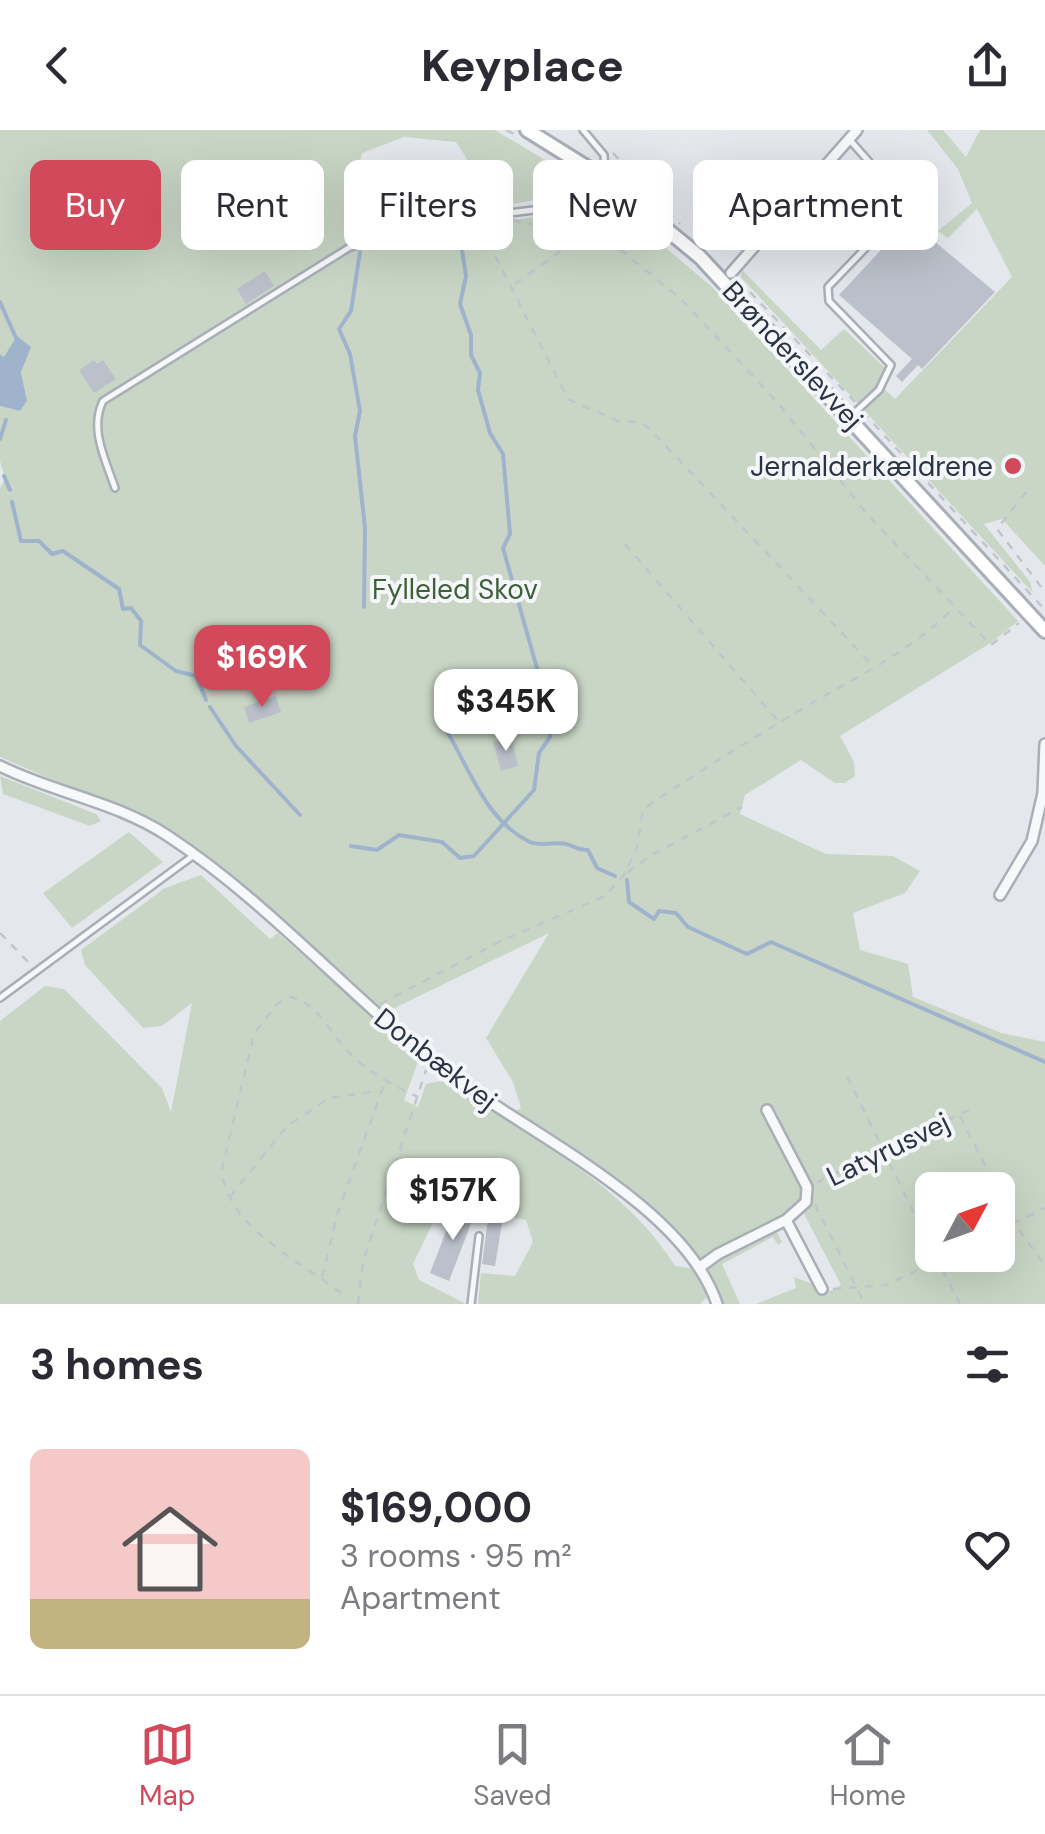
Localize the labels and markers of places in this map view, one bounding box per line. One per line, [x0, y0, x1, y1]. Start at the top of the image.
place label: Jernalderkældrene [750, 448, 993, 485]
marker: Jernalderkældrene [1002, 455, 1024, 477]
pin: $169K [192, 625, 332, 710]
pin: $345K [436, 669, 576, 754]
pin: $157K [383, 1158, 523, 1243]

